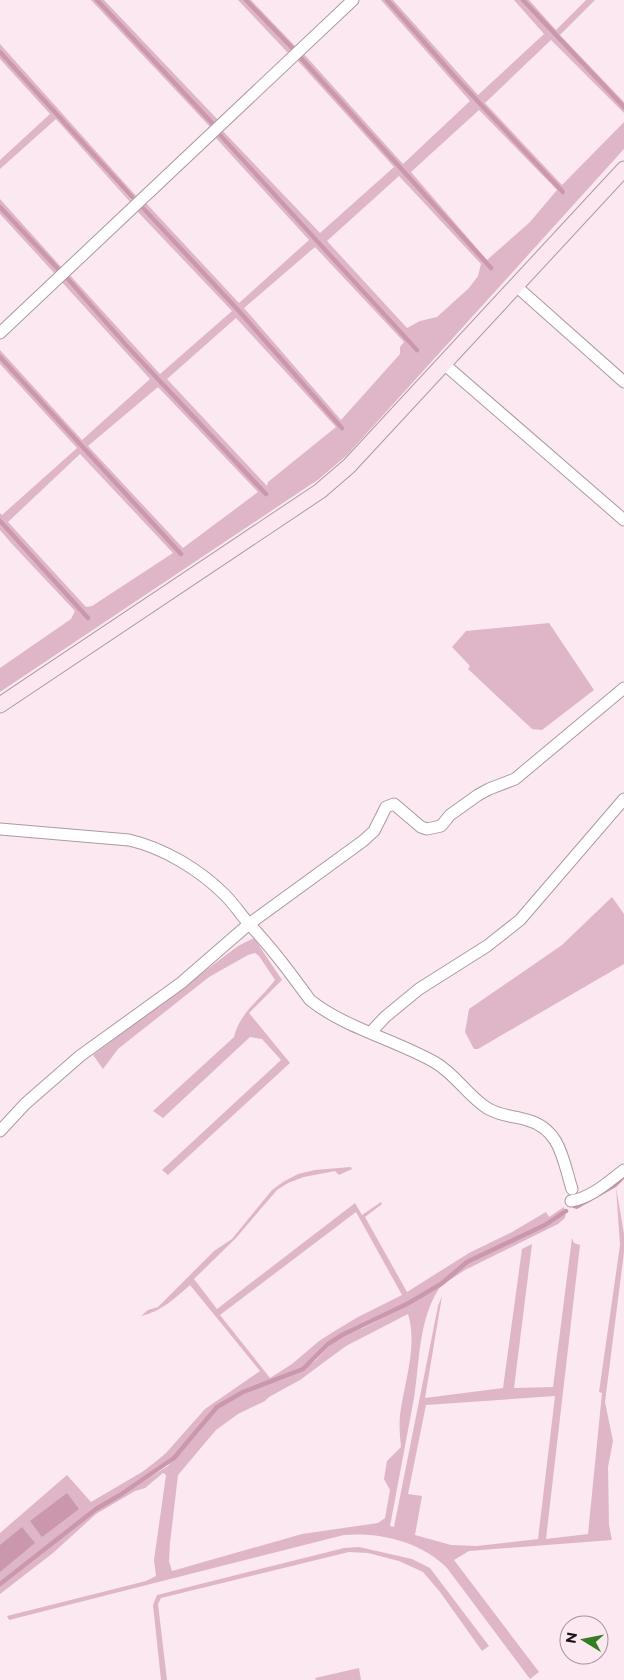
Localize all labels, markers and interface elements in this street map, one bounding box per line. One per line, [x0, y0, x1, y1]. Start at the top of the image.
north arrow [559, 1615, 609, 1665]
text: N [561, 1631, 581, 1645]

